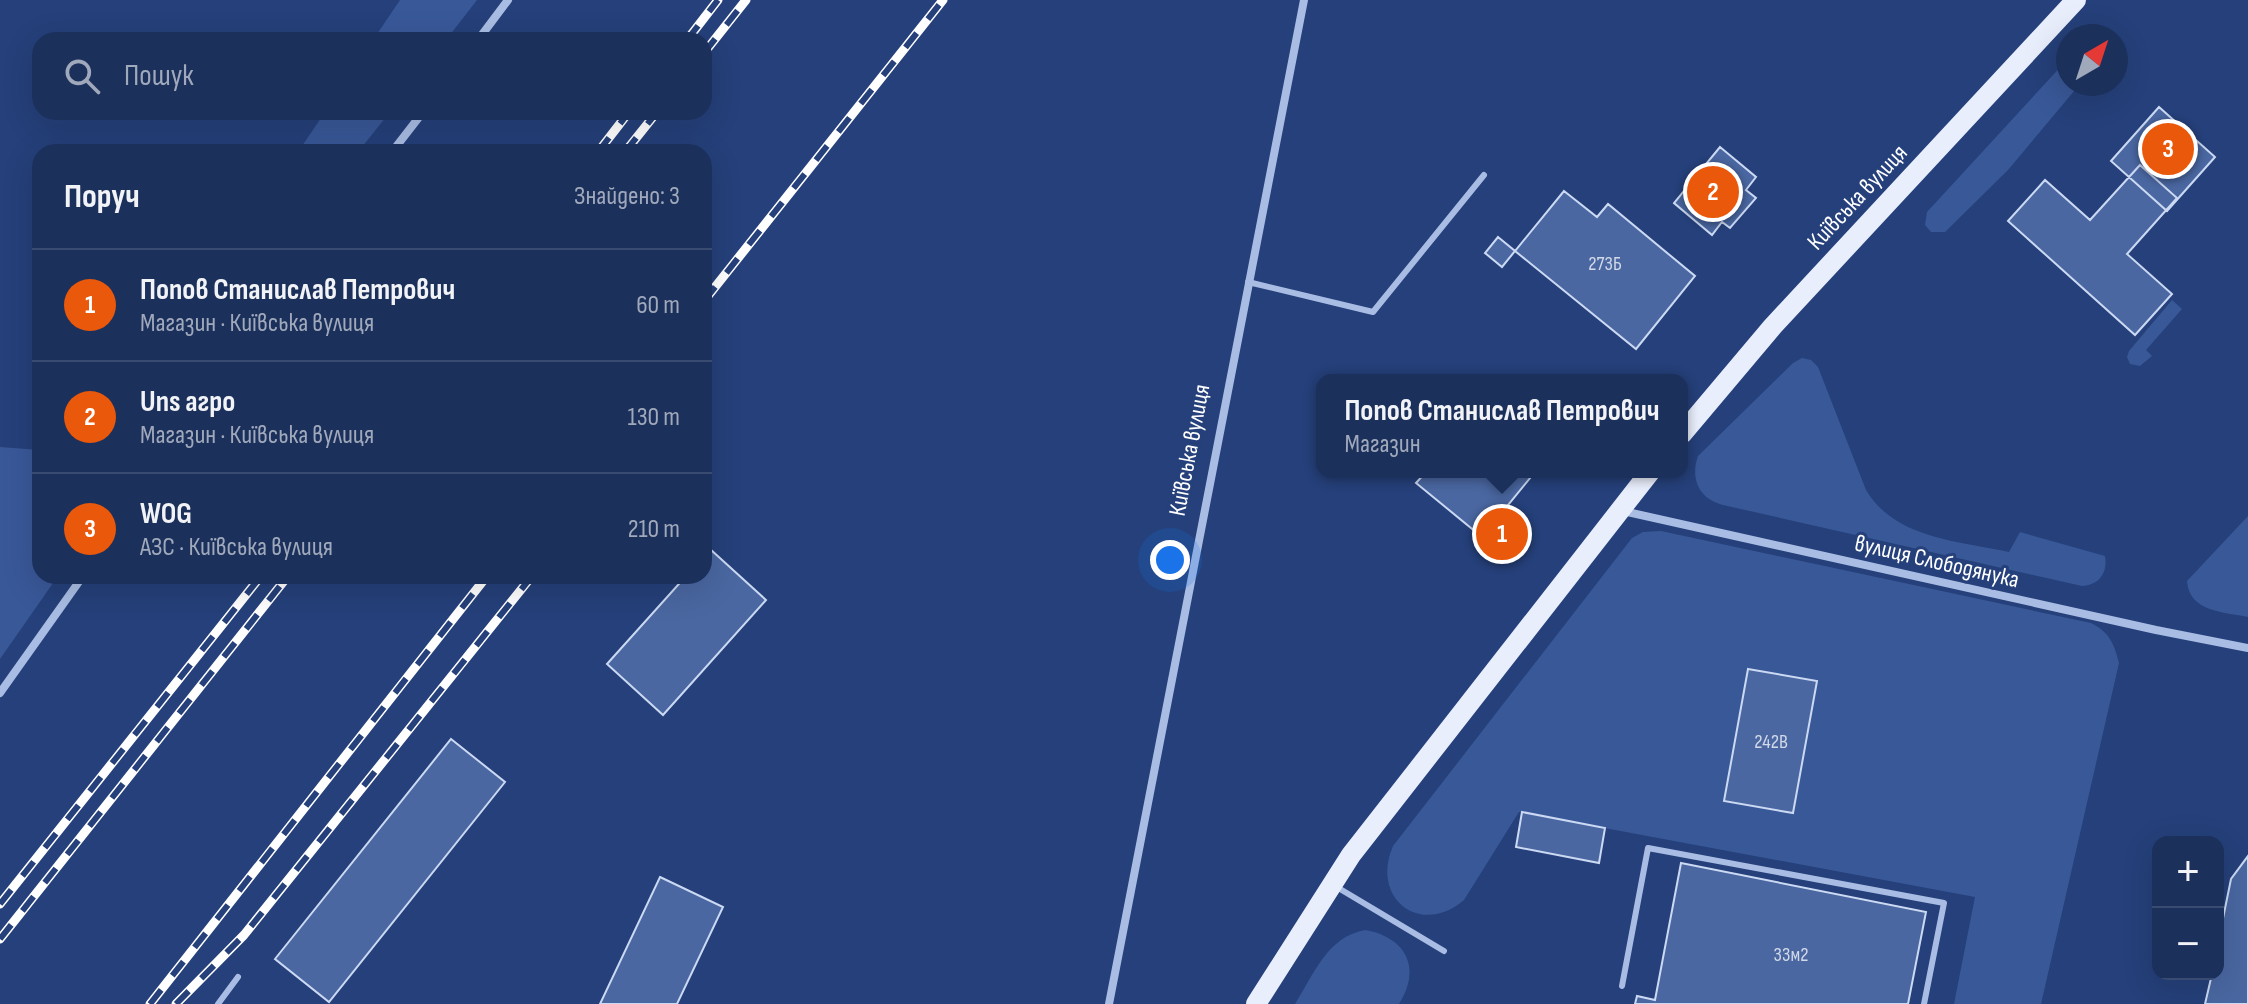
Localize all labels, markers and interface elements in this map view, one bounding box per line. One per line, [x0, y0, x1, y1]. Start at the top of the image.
north arrow [2056, 24, 2128, 96]
search box [32, 32, 712, 120]
icon: search [60, 54, 104, 98]
text: Пошук [124, 58, 194, 94]
pin: 3 [2142, 119, 2194, 179]
street label: Київська вулиця [1801, 139, 1913, 256]
pin: 2 [1687, 162, 1739, 222]
text: Поруч [64, 176, 140, 217]
text: Знайдено: 3 [574, 181, 680, 212]
house number: 273Б [1588, 252, 1622, 276]
text: Попов Станислав Петрович [140, 272, 455, 308]
text: 1 [85, 290, 95, 321]
text: 60 m [636, 290, 680, 321]
text: Магазин · Київська вулиця [140, 308, 374, 339]
popup [1316, 374, 1688, 478]
street label: Київська вулиця [1163, 382, 1216, 518]
text: Uns агро [140, 384, 235, 420]
text: Попов Станислав Петрович [1344, 393, 1660, 429]
text: 2 [84, 402, 96, 433]
text: 130 m [628, 402, 680, 433]
text: Магазин · Київська вулиця [140, 420, 374, 451]
text: Магазин [1344, 429, 1421, 460]
text: WOG [140, 496, 192, 532]
pin: 1 [1476, 504, 1528, 564]
text: 3 [84, 514, 96, 545]
text: 210 m [628, 514, 680, 545]
street label: вулиця Слободянука [1852, 528, 2022, 594]
text: АЗС · Київська вулиця [140, 532, 333, 563]
your location [1150, 540, 1190, 580]
house number: 242В [1754, 730, 1788, 754]
map controls [2152, 836, 2224, 980]
button: + [2152, 836, 2224, 908]
button: − [2152, 908, 2224, 980]
house number: 33м2 [1774, 943, 1808, 967]

